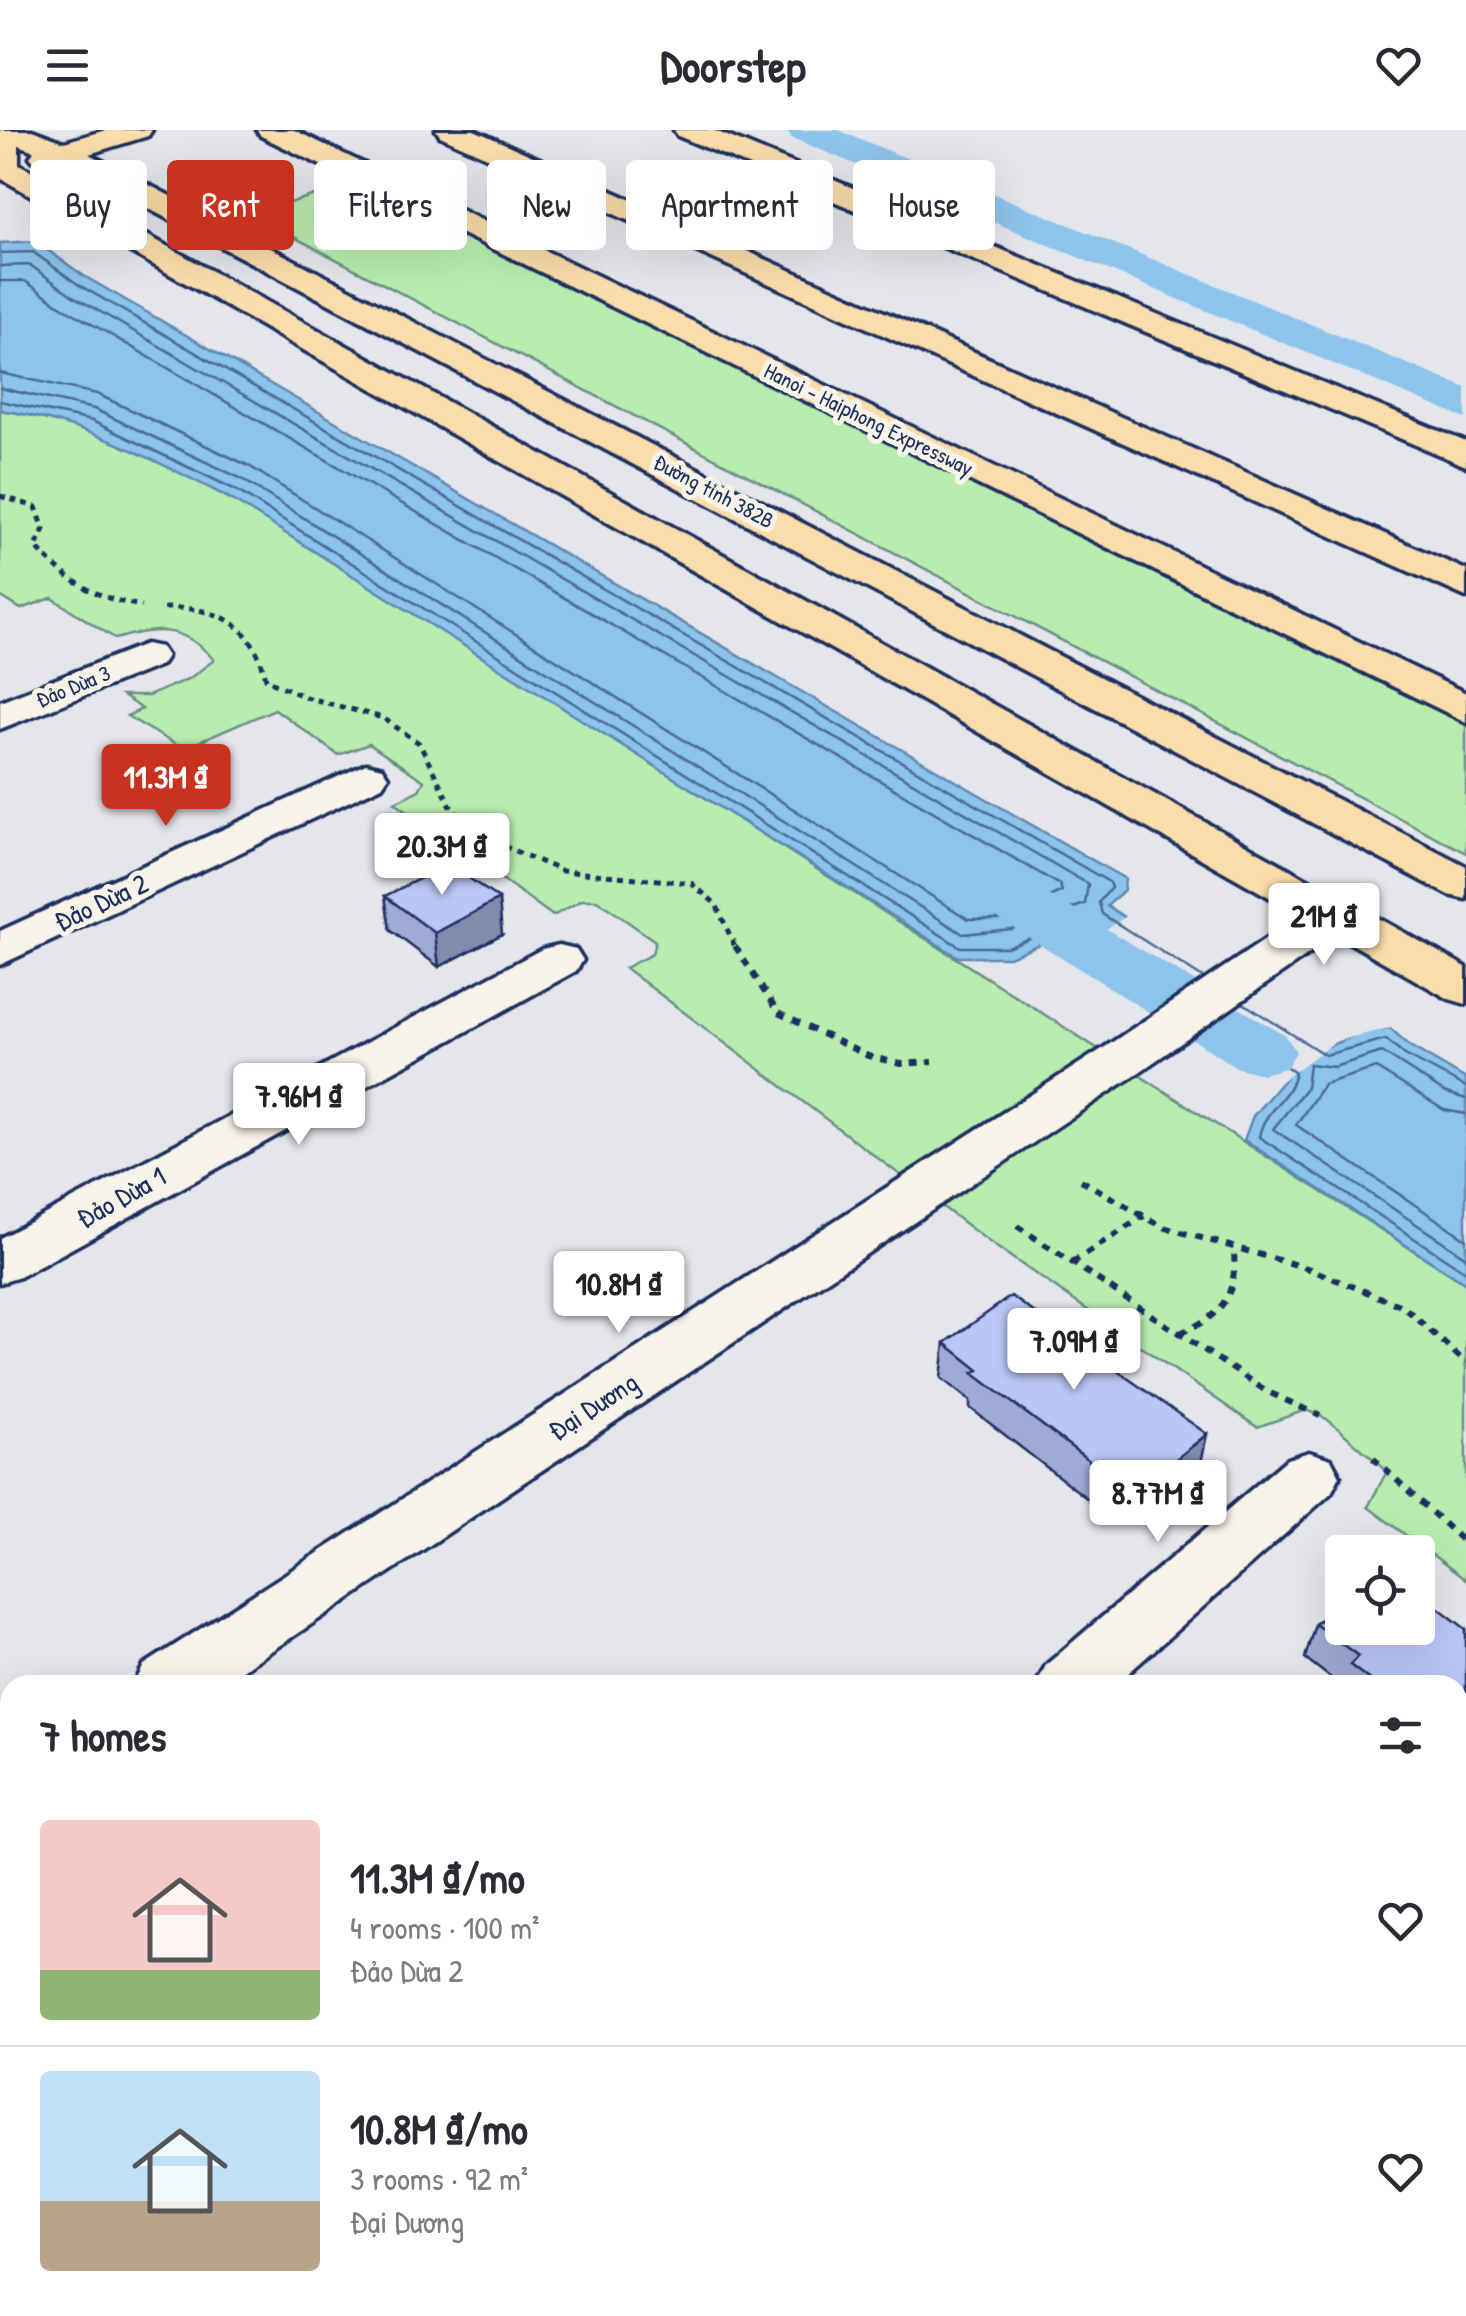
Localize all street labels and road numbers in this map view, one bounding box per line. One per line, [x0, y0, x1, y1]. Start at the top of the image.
street label: Hanoi - Haiphong Expressway [759, 355, 979, 483]
street label: Đường tỉnh 382B [649, 447, 779, 535]
street label: Đảo Dừa 3 [31, 658, 115, 714]
street label: Đảo Dừa 2 [48, 864, 154, 940]
street label: Đảo Dừa 1 [70, 1157, 172, 1237]
street label: Đại Dương [541, 1363, 645, 1449]

